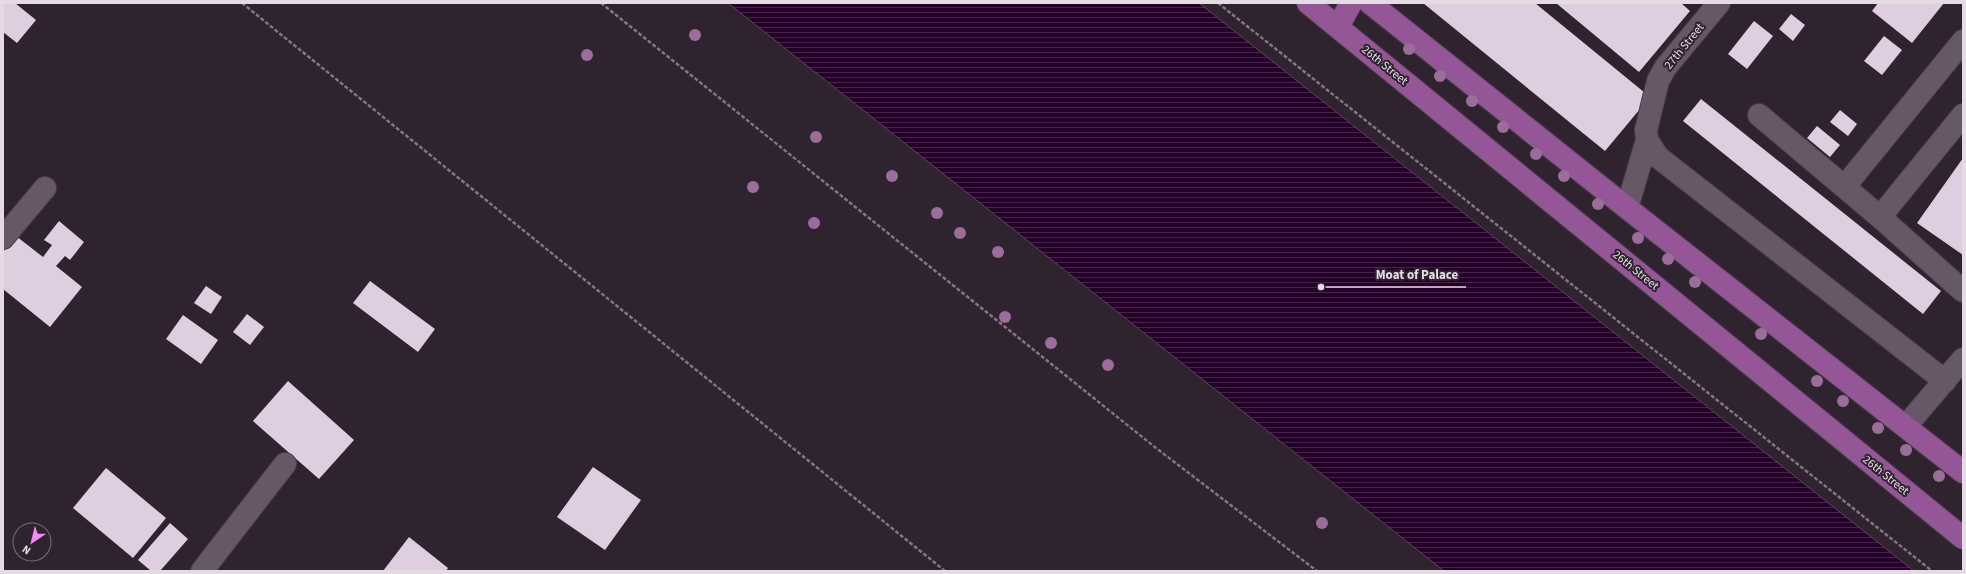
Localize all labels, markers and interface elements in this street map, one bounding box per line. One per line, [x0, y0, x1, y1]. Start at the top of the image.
street label: 27th Street [1660, 20, 1708, 73]
street label: 26th Street [1358, 41, 1411, 89]
street label: 26th Street [1609, 246, 1662, 294]
callout: Moat of Palace [1367, 262, 1466, 287]
text: Moat of Palace [1376, 266, 1459, 284]
street label: 26th Street [1859, 451, 1912, 499]
north arrow [12, 522, 52, 562]
text: N [19, 542, 34, 558]

